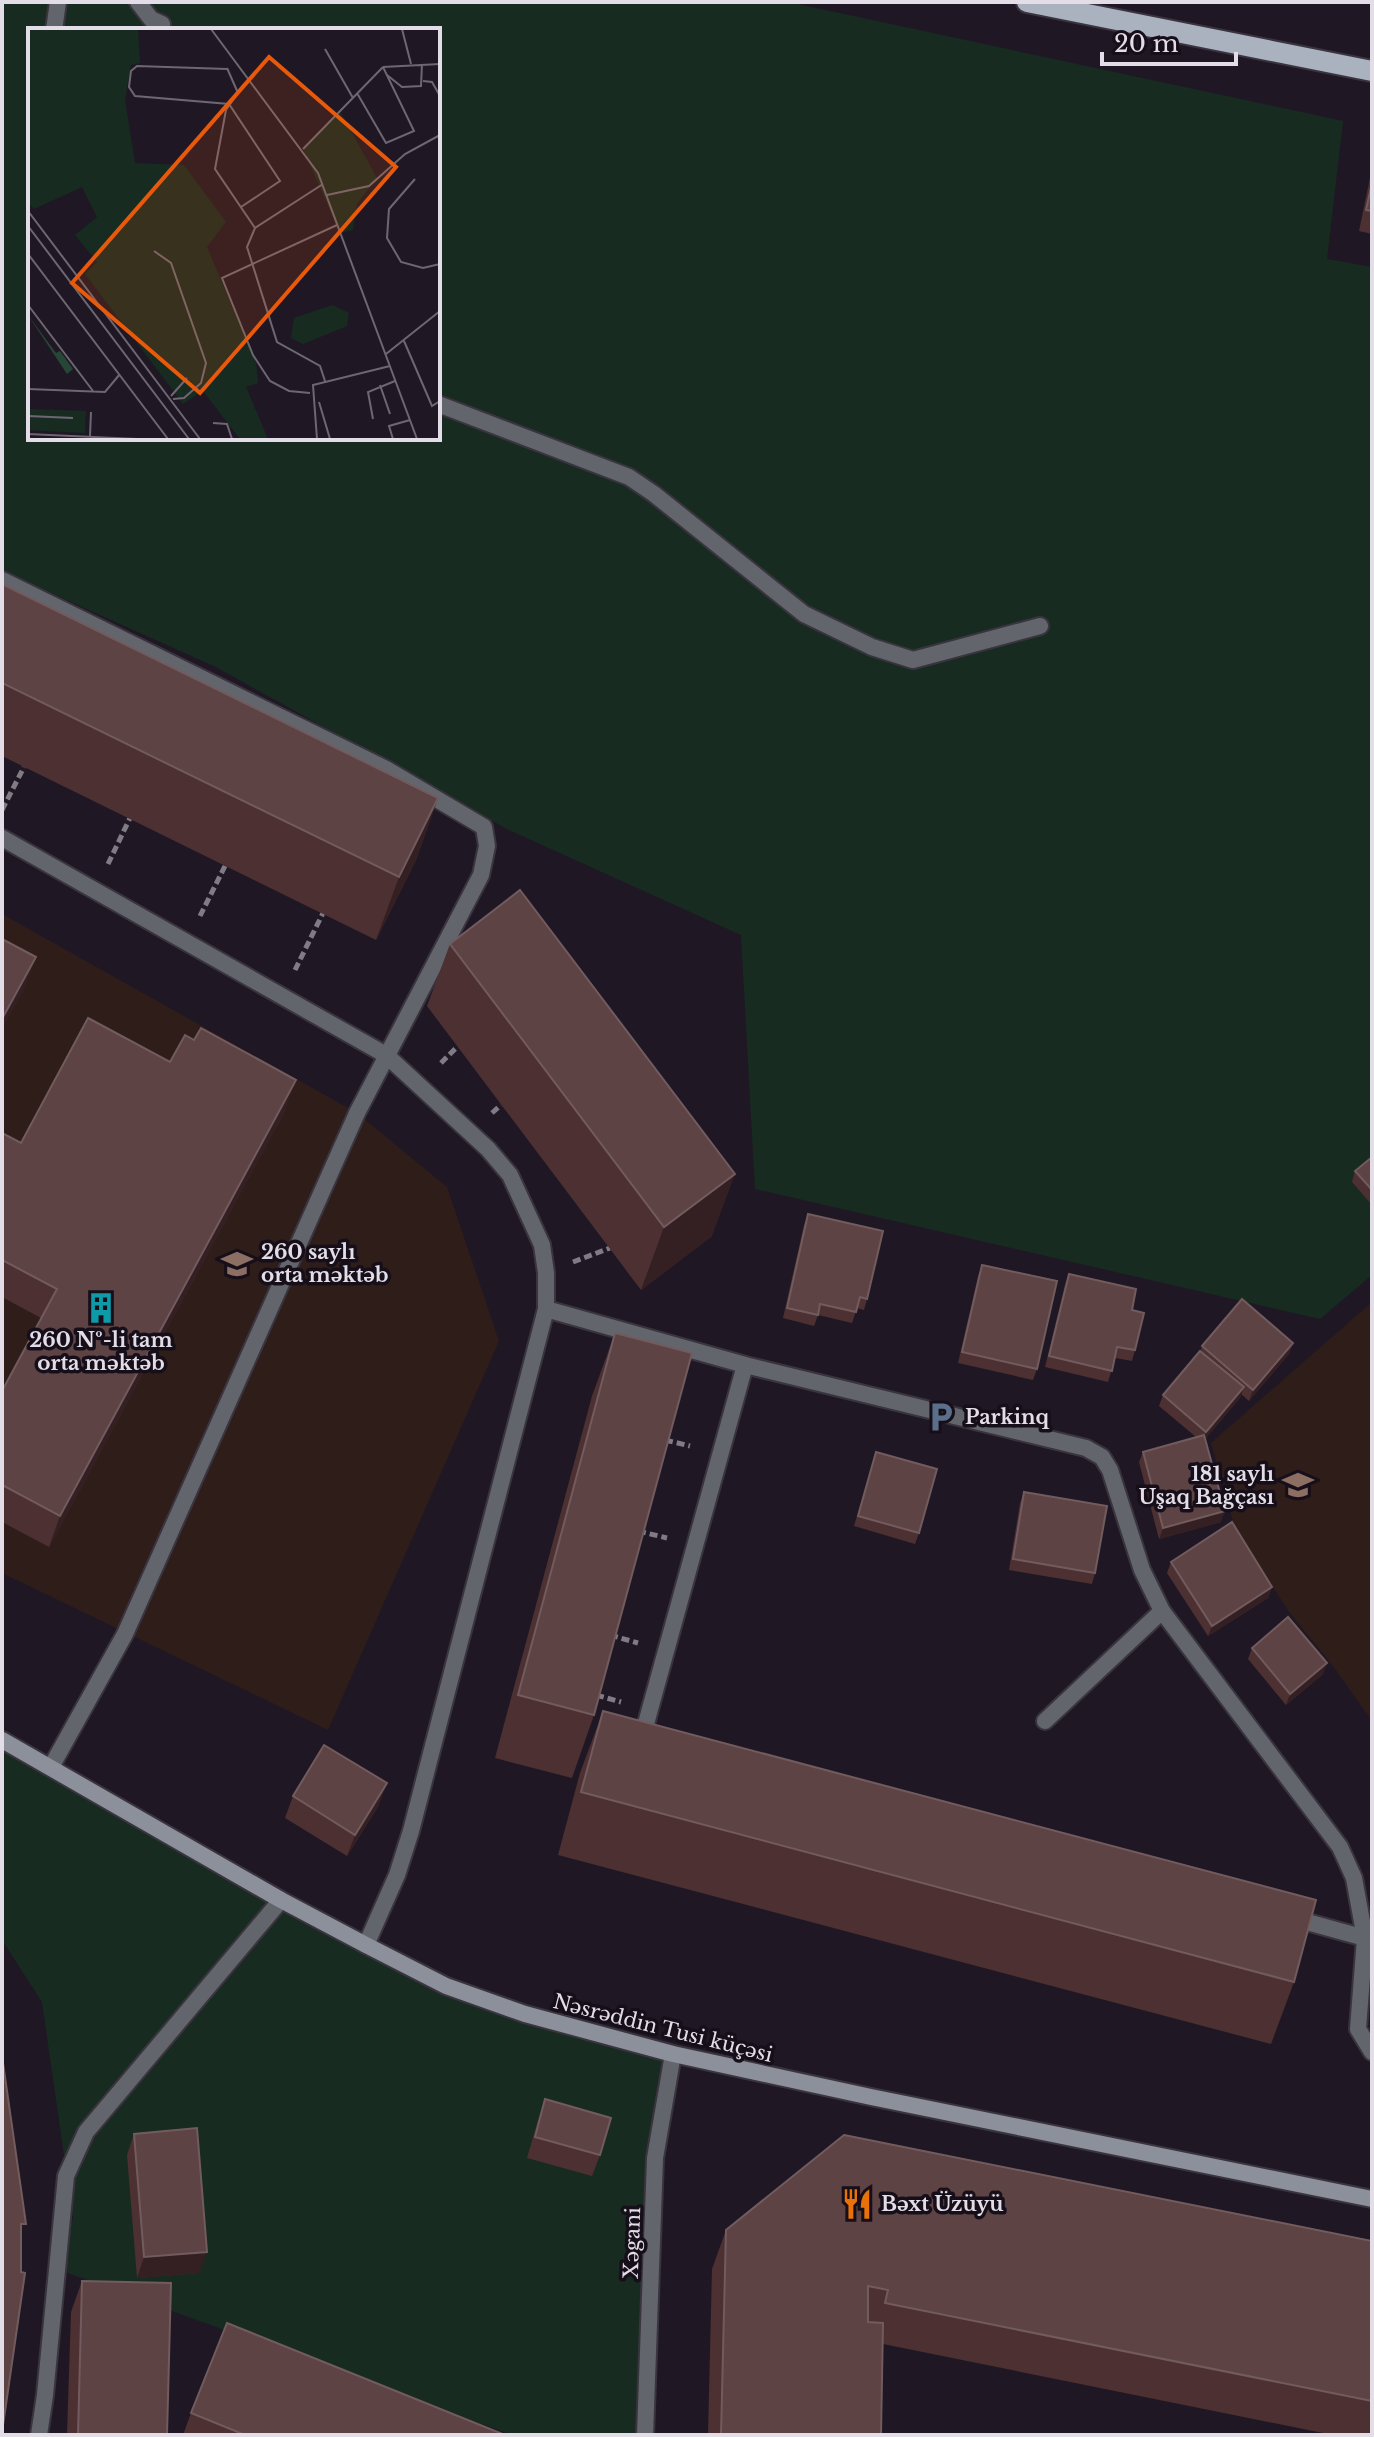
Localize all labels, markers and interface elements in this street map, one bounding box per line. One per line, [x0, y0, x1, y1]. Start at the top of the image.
scale bar [1102, 16, 1236, 66]
inset map [28, 28, 440, 440]
text: 20 m [1114, 29, 1179, 58]
place label: 260 saylı orta məktəb [261, 1240, 389, 1287]
school or university icon: 260 saylı orta məktəb [220, 1247, 254, 1281]
building icon: 260 №-li tam orta məktəb [84, 1291, 118, 1325]
place label: 260 №-li tam orta məktəb [29, 1328, 173, 1375]
parking icon: Parkinq [924, 1400, 958, 1434]
place label: Parkinq [965, 1405, 1050, 1429]
place label: 181 saylı Uşaq Bağçası [1139, 1462, 1274, 1509]
school or university icon: 181 saylı Uşaq Bağçası [1281, 1468, 1315, 1502]
street label: Nəsrəddin Tusi küçəsi [551, 1989, 775, 2067]
restaurant icon: Bəxt Üzüyü [840, 2187, 874, 2221]
place label: Bəxt Üzüyü [881, 2191, 1003, 2216]
street label: Xəgani [619, 2207, 645, 2279]

